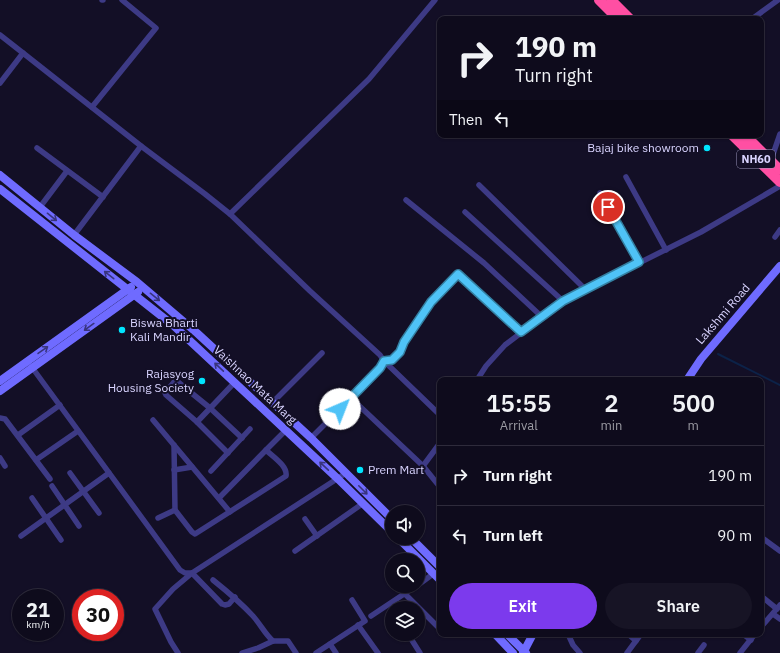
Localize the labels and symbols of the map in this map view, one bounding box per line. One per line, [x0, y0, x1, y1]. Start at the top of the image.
place label: Bajaj bike showroom [587, 140, 699, 155]
marker: Bajaj bike showroom [702, 143, 712, 153]
road number: NH60 [737, 150, 775, 168]
pin [591, 190, 625, 224]
one-way arrow [47, 213, 58, 222]
one-way arrow [103, 270, 114, 279]
street label: Lakshmi Road [692, 280, 753, 347]
one-way arrow [149, 293, 160, 302]
place label: Biswa Bharti Kali Mandir [130, 315, 198, 344]
one-way arrow [84, 323, 95, 331]
marker: Biswa Bharti Kali Mandir [117, 325, 127, 335]
street label: Vaishnao Mata Marg [211, 342, 300, 427]
one-way arrow [37, 346, 48, 354]
one-way arrow [214, 363, 224, 372]
place label: Rajasyog Housing Society [108, 366, 195, 395]
marker: Rajasyog Housing Society [197, 376, 207, 386]
position arrow [319, 388, 361, 430]
one-way arrow [319, 461, 329, 471]
place label: Prem Mart [368, 462, 424, 477]
marker: Prem Mart [355, 465, 365, 475]
one-way arrow [358, 485, 368, 495]
speed limit sign: 30 [72, 589, 124, 641]

